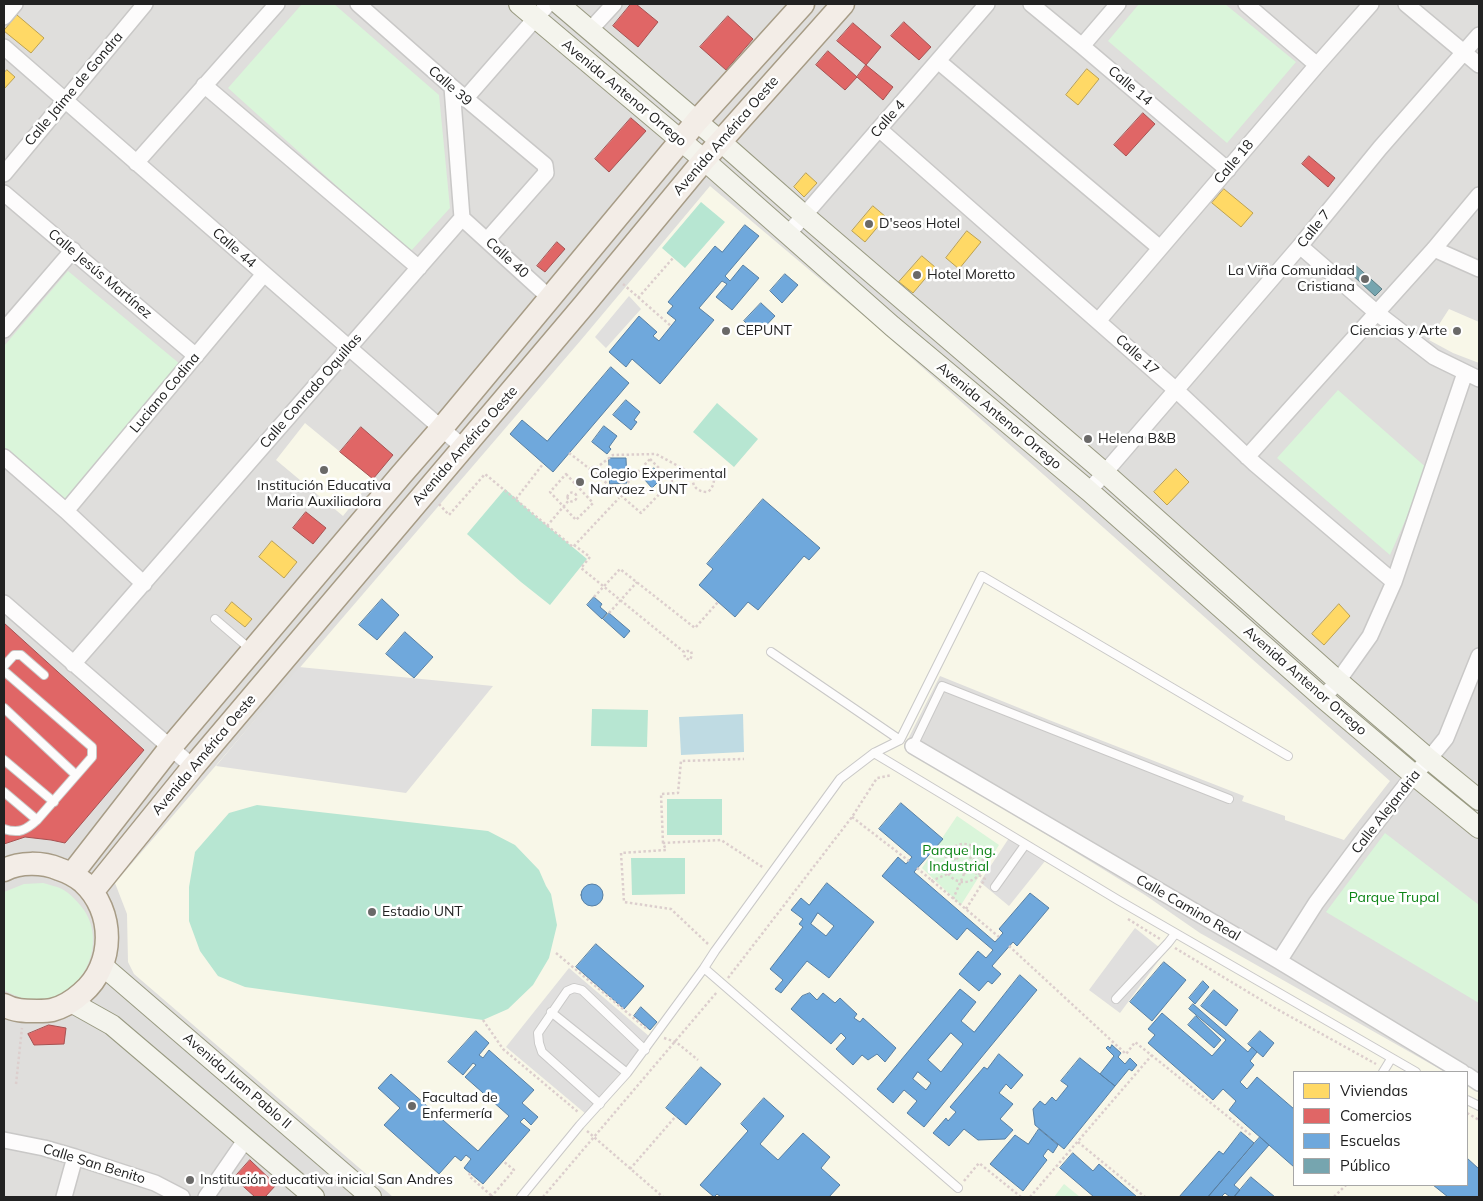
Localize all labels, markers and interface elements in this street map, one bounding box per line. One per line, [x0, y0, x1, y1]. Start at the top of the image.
street label: Calle Jaime de Gondra [21, 29, 127, 149]
street label: Avenida Antenor Orrego [558, 36, 690, 150]
street label: Calle 39 [425, 62, 475, 110]
street label: Calle 14 [1104, 63, 1156, 109]
street label: Avenida América Oeste [670, 73, 782, 199]
street label: Calle 4 [867, 97, 909, 141]
street label: Calle 18 [1211, 136, 1257, 188]
street label: Calle 7 [1294, 207, 1334, 251]
place label: D'seos Hotel [879, 216, 960, 232]
marker: D'seos Hotel [863, 218, 875, 230]
street label: Calle 44 [209, 224, 259, 272]
street label: Calle Jesús Martínez [45, 226, 155, 322]
street label: Calle 40 [482, 234, 532, 282]
place label: La Viña Comunidad Cristiana [1228, 263, 1355, 296]
place label: Hotel Moretto [927, 267, 1015, 283]
marker: Hotel Moretto [911, 269, 923, 281]
marker: La Viña Comunidad Cristiana [1359, 273, 1371, 285]
place label: CEPUNT [736, 323, 792, 339]
place label: Ciencias y Arte [1350, 323, 1447, 339]
marker: CEPUNT [720, 325, 732, 337]
marker: Ciencias y Arte [1451, 325, 1463, 337]
street label: Calle Conrado Oquillas [256, 330, 366, 452]
street label: Calle 17 [1112, 331, 1162, 379]
street label: Luciano Codina [127, 349, 203, 437]
street label: Avenida Antenor Orrego [933, 359, 1065, 473]
street label: Avenida América Oeste [409, 383, 521, 509]
place label: Helena B&B [1098, 431, 1176, 447]
marker: Helena B&B [1082, 433, 1094, 445]
marker: Institución Educativa Maria Auxiliadora [318, 464, 330, 476]
place label: Colegio Experimental Narvaez - UNT [590, 466, 726, 498]
marker: Colegio Experimental Narvaez - UNT [574, 476, 586, 488]
place label: Institución Educativa Maria Auxiliadora [257, 478, 391, 511]
street label: Avenida Antenor Orrego [1240, 623, 1370, 739]
street label: Avenida América Oeste [149, 691, 259, 819]
street label: Calle Alejandria [1348, 767, 1424, 857]
park label: Parque Ing. Industrial [922, 843, 996, 876]
street label: Calle Camino Real [1133, 871, 1243, 945]
park label: Parque Trupal [1349, 890, 1439, 906]
place label: Estadio UNT [382, 904, 463, 920]
marker: Estadio UNT [366, 906, 378, 918]
street label: Avenida Juan Pablo II [180, 1030, 294, 1132]
legend [1293, 1071, 1468, 1186]
text: Viviendas [1340, 1081, 1408, 1100]
place label: Facultad de Enfermería [422, 1090, 498, 1122]
marker: Facultad de Enfermería [406, 1100, 418, 1112]
text: Comercios [1340, 1106, 1412, 1125]
text: Escuelas [1340, 1131, 1400, 1150]
street label: Calle San Benito [41, 1140, 147, 1188]
text: Público [1340, 1156, 1390, 1175]
place label: Institución educativa inicial San Andres [200, 1172, 453, 1188]
marker: Institución educativa inicial San Andres [184, 1174, 196, 1186]

